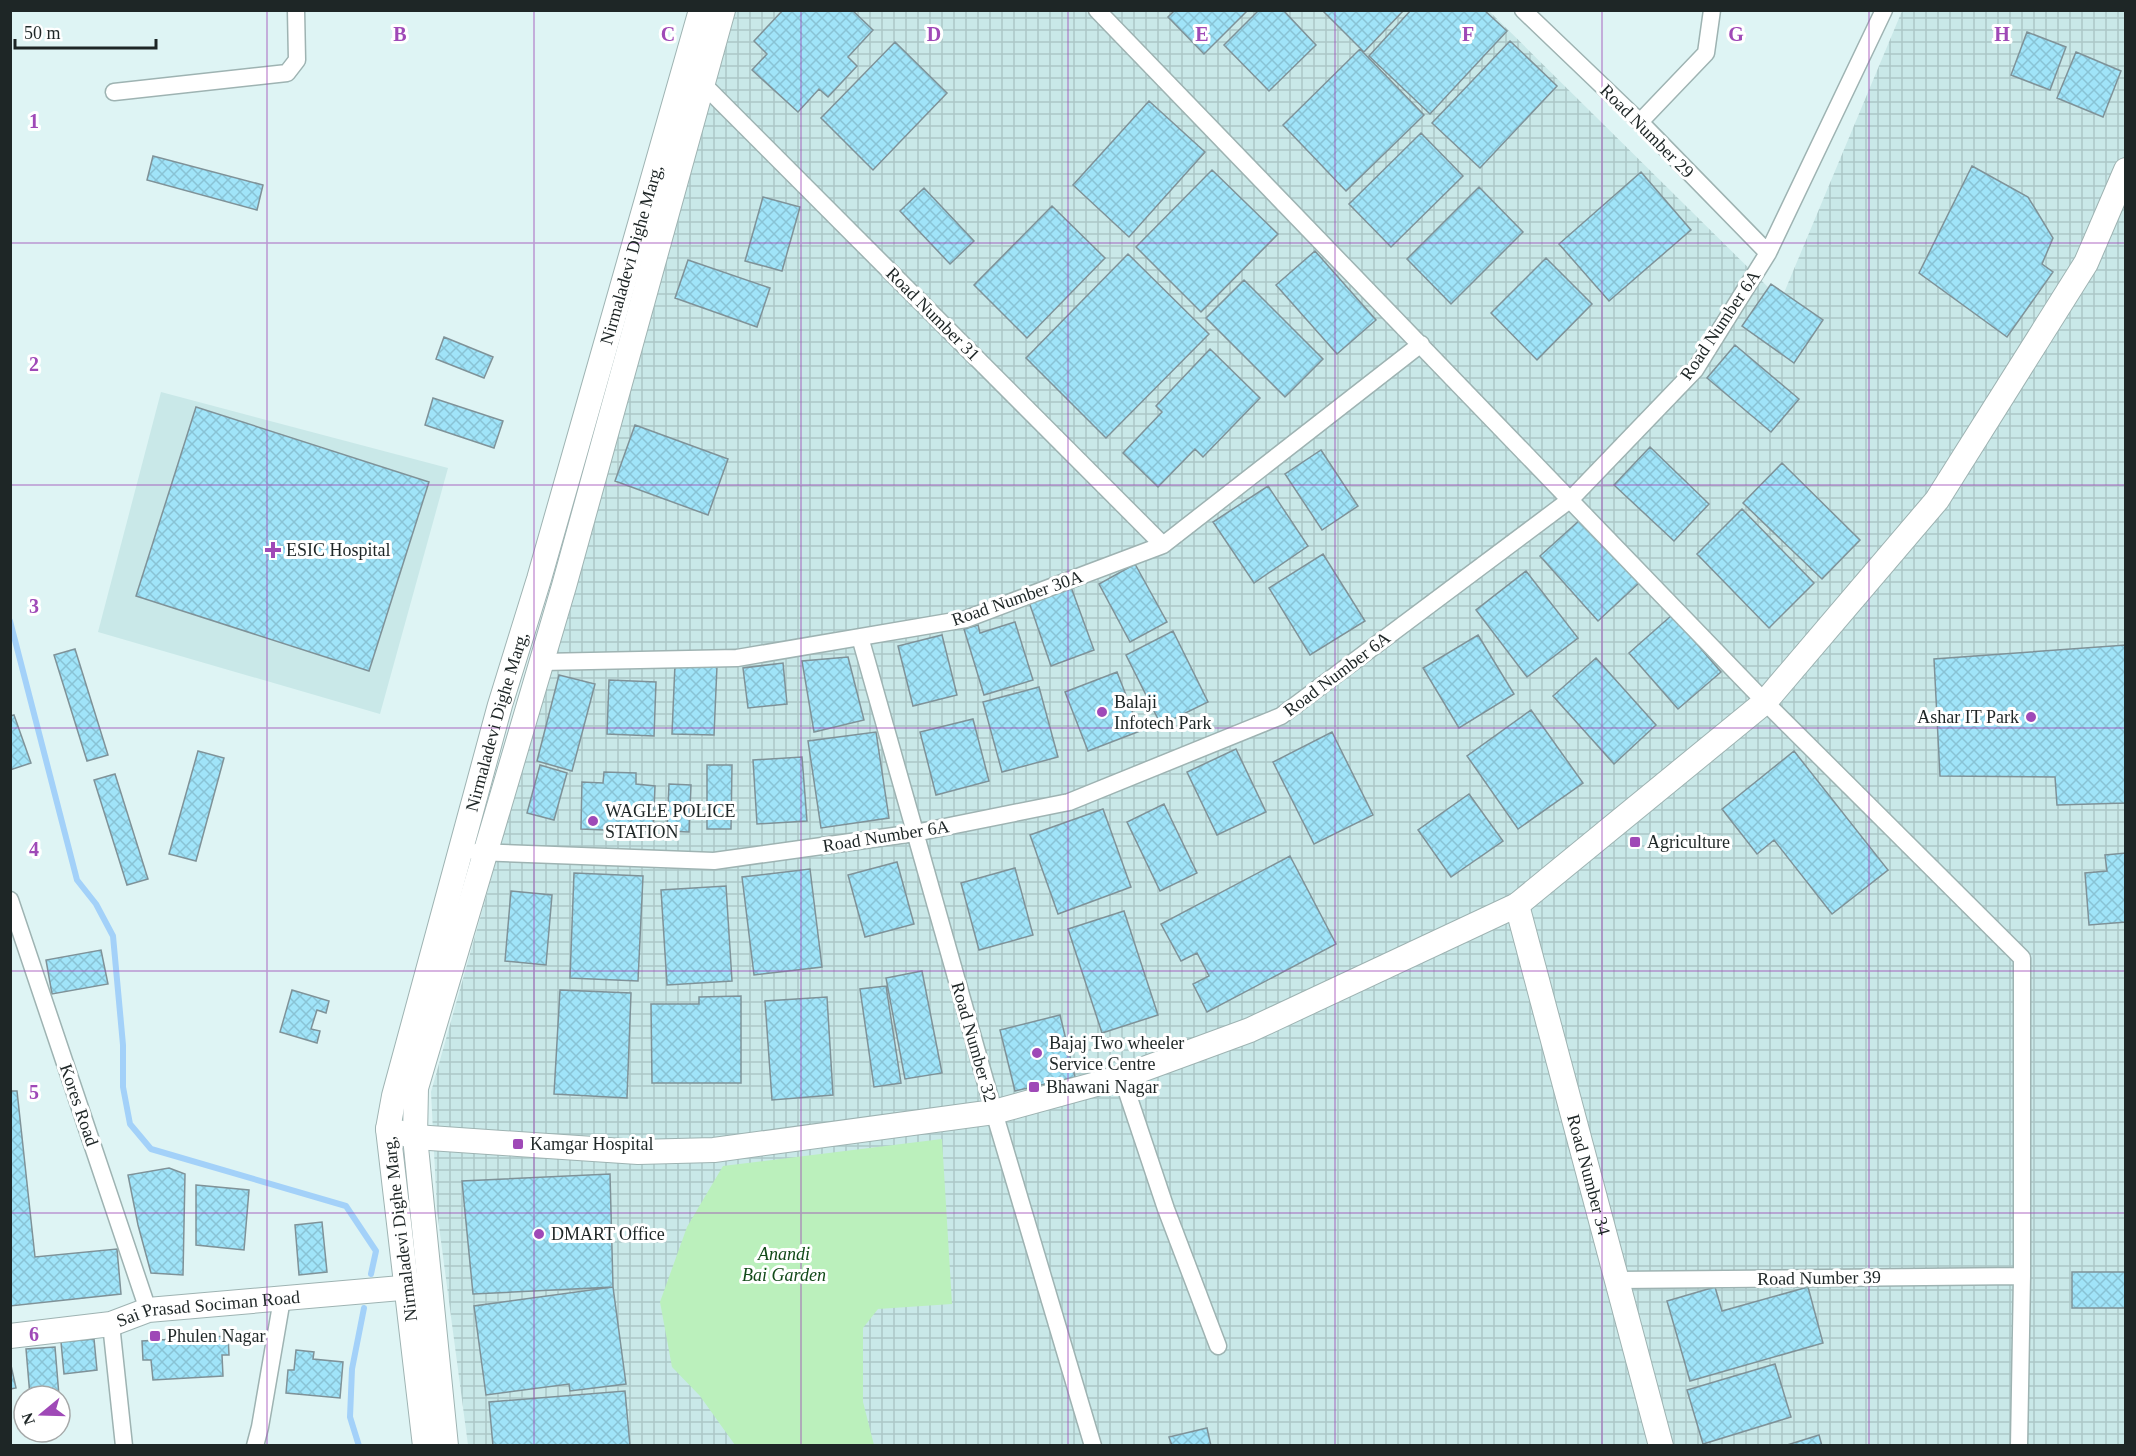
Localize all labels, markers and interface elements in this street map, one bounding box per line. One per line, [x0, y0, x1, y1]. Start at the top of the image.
scale bar [15, 12, 156, 50]
text: 50 m [24, 23, 61, 43]
text: B [393, 23, 407, 45]
text: C [661, 23, 675, 45]
text: D [927, 23, 941, 45]
text: E [1195, 23, 1209, 45]
text: F [1462, 23, 1474, 45]
text: G [1728, 23, 1744, 45]
text: H [1994, 23, 2010, 45]
street label: Road Number 29 [1596, 80, 1698, 182]
text: 1 [29, 110, 39, 132]
street label: Nirmaladevi Dighe Marg, [596, 162, 666, 347]
street label: Road Number 31 [882, 263, 984, 365]
street label: Road Number 6A [1676, 266, 1764, 384]
text: 2 [29, 353, 39, 375]
place label: ESIC Hospital [286, 540, 391, 560]
marker: ESIC Hospital [264, 541, 282, 559]
street label: Road Number 30A [949, 566, 1085, 630]
text: 3 [29, 595, 39, 617]
street label: Road Number 6A [1280, 628, 1394, 720]
street label: Nirmaladevi Dighe Marg, [462, 629, 532, 814]
place label: Balaji Infotech Park [1114, 692, 1211, 733]
marker: Balaji Infotech Park [1095, 705, 1109, 719]
place label: Ashar IT Park [1917, 707, 2019, 727]
marker: Ashar IT Park [2024, 710, 2038, 724]
place label: WAGLE POLICE STATION [605, 801, 735, 842]
marker: WAGLE POLICE STATION [586, 814, 600, 828]
street label: Road Number 6A [821, 816, 951, 856]
place label: Agriculture [1647, 832, 1730, 852]
marker: Agriculture [1628, 835, 1642, 849]
text: 4 [29, 838, 39, 860]
street label: Road Number 32 [947, 980, 1001, 1104]
place label: Bajaj Two wheeler Service Centre [1049, 1033, 1184, 1074]
marker: Bajaj Two wheeler Service Centre [1030, 1046, 1044, 1060]
street label: Kores Road [56, 1061, 102, 1149]
place label: Bhawani Nagar [1046, 1077, 1158, 1097]
marker: Bhawani Nagar [1027, 1080, 1041, 1094]
text: 5 [29, 1081, 39, 1103]
street label: Road Number 34 [1563, 1112, 1614, 1237]
place label: Kamgar Hospital [530, 1134, 653, 1154]
street label: Nirmaladevi Dighe Marg, [379, 1135, 421, 1323]
marker: Kamgar Hospital [511, 1137, 525, 1151]
place label: DMART Office [551, 1224, 665, 1244]
marker: DMART Office [532, 1227, 546, 1241]
park label: Anandi Bai Garden [742, 1244, 826, 1285]
street label: Road Number 39 [1757, 1267, 1881, 1289]
street label: Sai Prasad Sociman Road [114, 1287, 301, 1331]
text: 6 [29, 1323, 39, 1345]
place label: Phulen Nagar [167, 1326, 265, 1346]
marker: Phulen Nagar [148, 1329, 162, 1343]
north arrow [12, 1384, 72, 1444]
text: N [18, 1410, 38, 1427]

